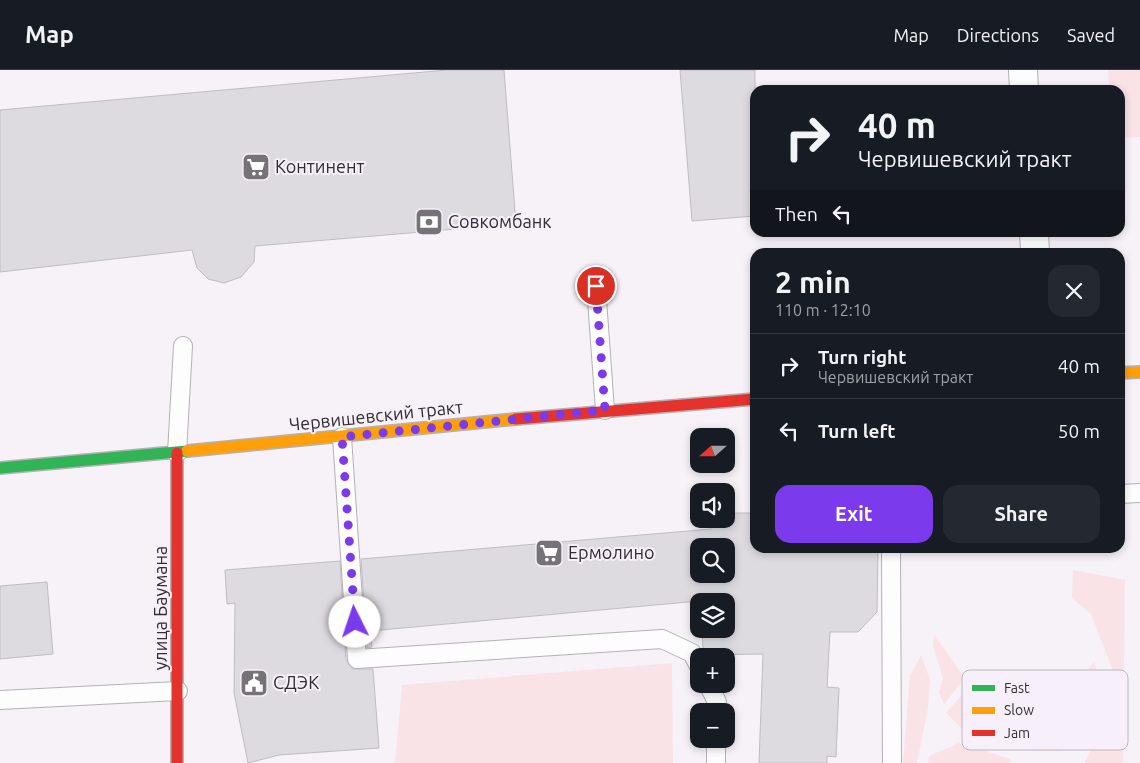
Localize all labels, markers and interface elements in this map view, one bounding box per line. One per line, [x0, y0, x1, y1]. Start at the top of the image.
text: Map [25, 21, 74, 48]
text: Map [893, 25, 929, 45]
text: Directions [957, 25, 1039, 45]
text: Saved [1067, 25, 1115, 45]
icon: right [775, 105, 840, 170]
text: 40 m [858, 105, 936, 145]
text: Червишевский тракт [858, 146, 1072, 171]
supermarket icon: Континент [241, 152, 271, 182]
place label: Континент [275, 156, 364, 176]
icon: left [828, 200, 856, 228]
text: Then [775, 203, 818, 225]
bank icon: Совкомбанк [414, 207, 444, 237]
place label: Совкомбанк [448, 211, 552, 231]
pin [575, 265, 617, 307]
text: 2 min [775, 265, 851, 299]
button: close [1048, 265, 1100, 317]
icon: arrive [582, 272, 610, 300]
text: 110 m · 12:10 [775, 301, 871, 319]
text: Turn right [818, 346, 906, 368]
icon: right [775, 352, 803, 380]
text: 40 m [1058, 355, 1100, 377]
text: Червишевский тракт [818, 368, 973, 386]
street label: Червишевский тракт [288, 396, 464, 434]
icon: left [775, 417, 803, 445]
text: Turn left [818, 420, 896, 442]
text: 50 m [1058, 420, 1100, 442]
north arrow [690, 428, 735, 472]
map controls [690, 428, 735, 748]
button: sound [690, 483, 735, 528]
button: Exit [775, 485, 933, 543]
button: Share [943, 485, 1100, 543]
supermarket icon: Ермолино [534, 538, 564, 568]
button: search [690, 538, 735, 583]
place label: Ермолино [568, 542, 654, 562]
street label: улица Баумана [150, 546, 170, 670]
button: layers [690, 593, 735, 638]
position arrow [328, 595, 380, 647]
button: + [690, 648, 735, 693]
public building icon: СДЭК [239, 668, 269, 698]
legend [962, 670, 1128, 750]
place label: СДЭК [273, 672, 319, 692]
text: Fast [1004, 680, 1030, 696]
text: Slow [1004, 702, 1034, 718]
button: − [690, 703, 735, 748]
text: Jam [1004, 725, 1030, 741]

